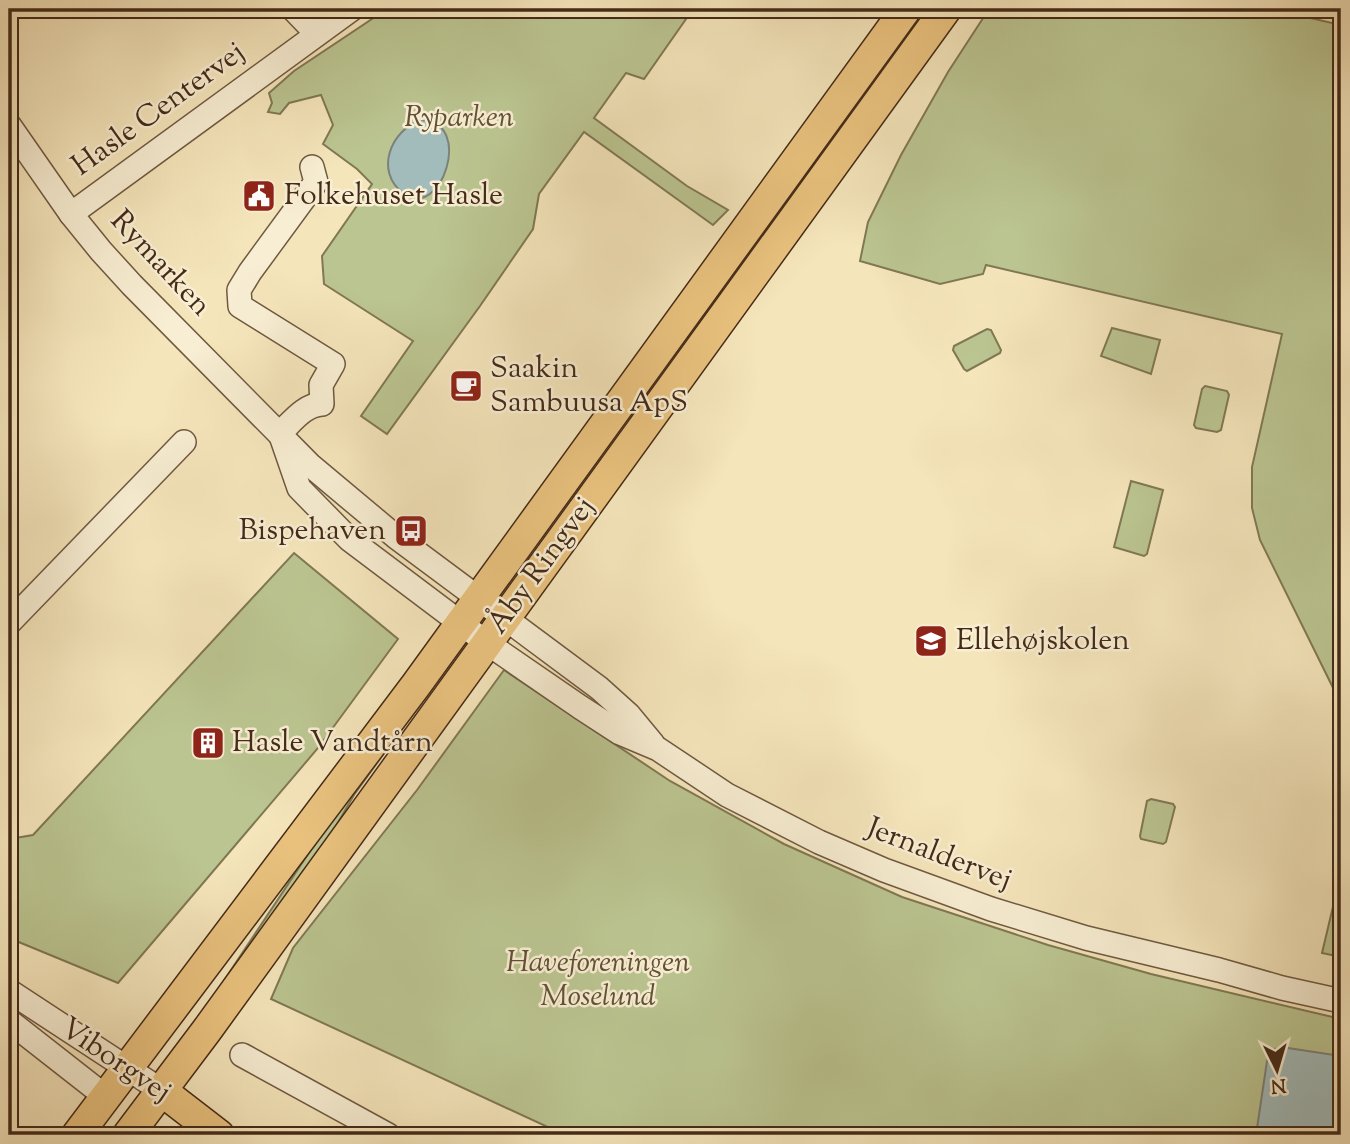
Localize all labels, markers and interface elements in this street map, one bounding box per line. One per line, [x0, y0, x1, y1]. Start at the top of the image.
street label: Hasle Centervej [63, 32, 255, 188]
park label: Ryparken [404, 97, 514, 140]
place label: Folkehuset Hasle [284, 175, 503, 218]
public building icon: Folkehuset Hasle [240, 177, 278, 215]
street label: Rymarken [99, 201, 221, 327]
place label: Saakin Sambuusa ApS [490, 348, 688, 425]
cafe icon: Saakin Sambuusa ApS [447, 367, 485, 405]
street label: Åby Ringvej [478, 489, 606, 643]
place label: Bispehaven [239, 510, 386, 553]
bus stop icon: Bispehaven [392, 512, 430, 550]
place label: Ellehøjskolen [956, 620, 1130, 663]
school or university icon: Ellehøjskolen [912, 622, 950, 660]
place label: Hasle Vandtårn [232, 722, 433, 765]
building icon: Hasle Vandtårn [189, 724, 227, 762]
street label: Jernaldervej [858, 807, 1018, 902]
park label: Haveforeningen Moselund [506, 942, 690, 1019]
street label: Viborgvej [51, 1008, 179, 1114]
north arrow [1242, 1036, 1312, 1106]
text: N [1270, 1070, 1287, 1099]

